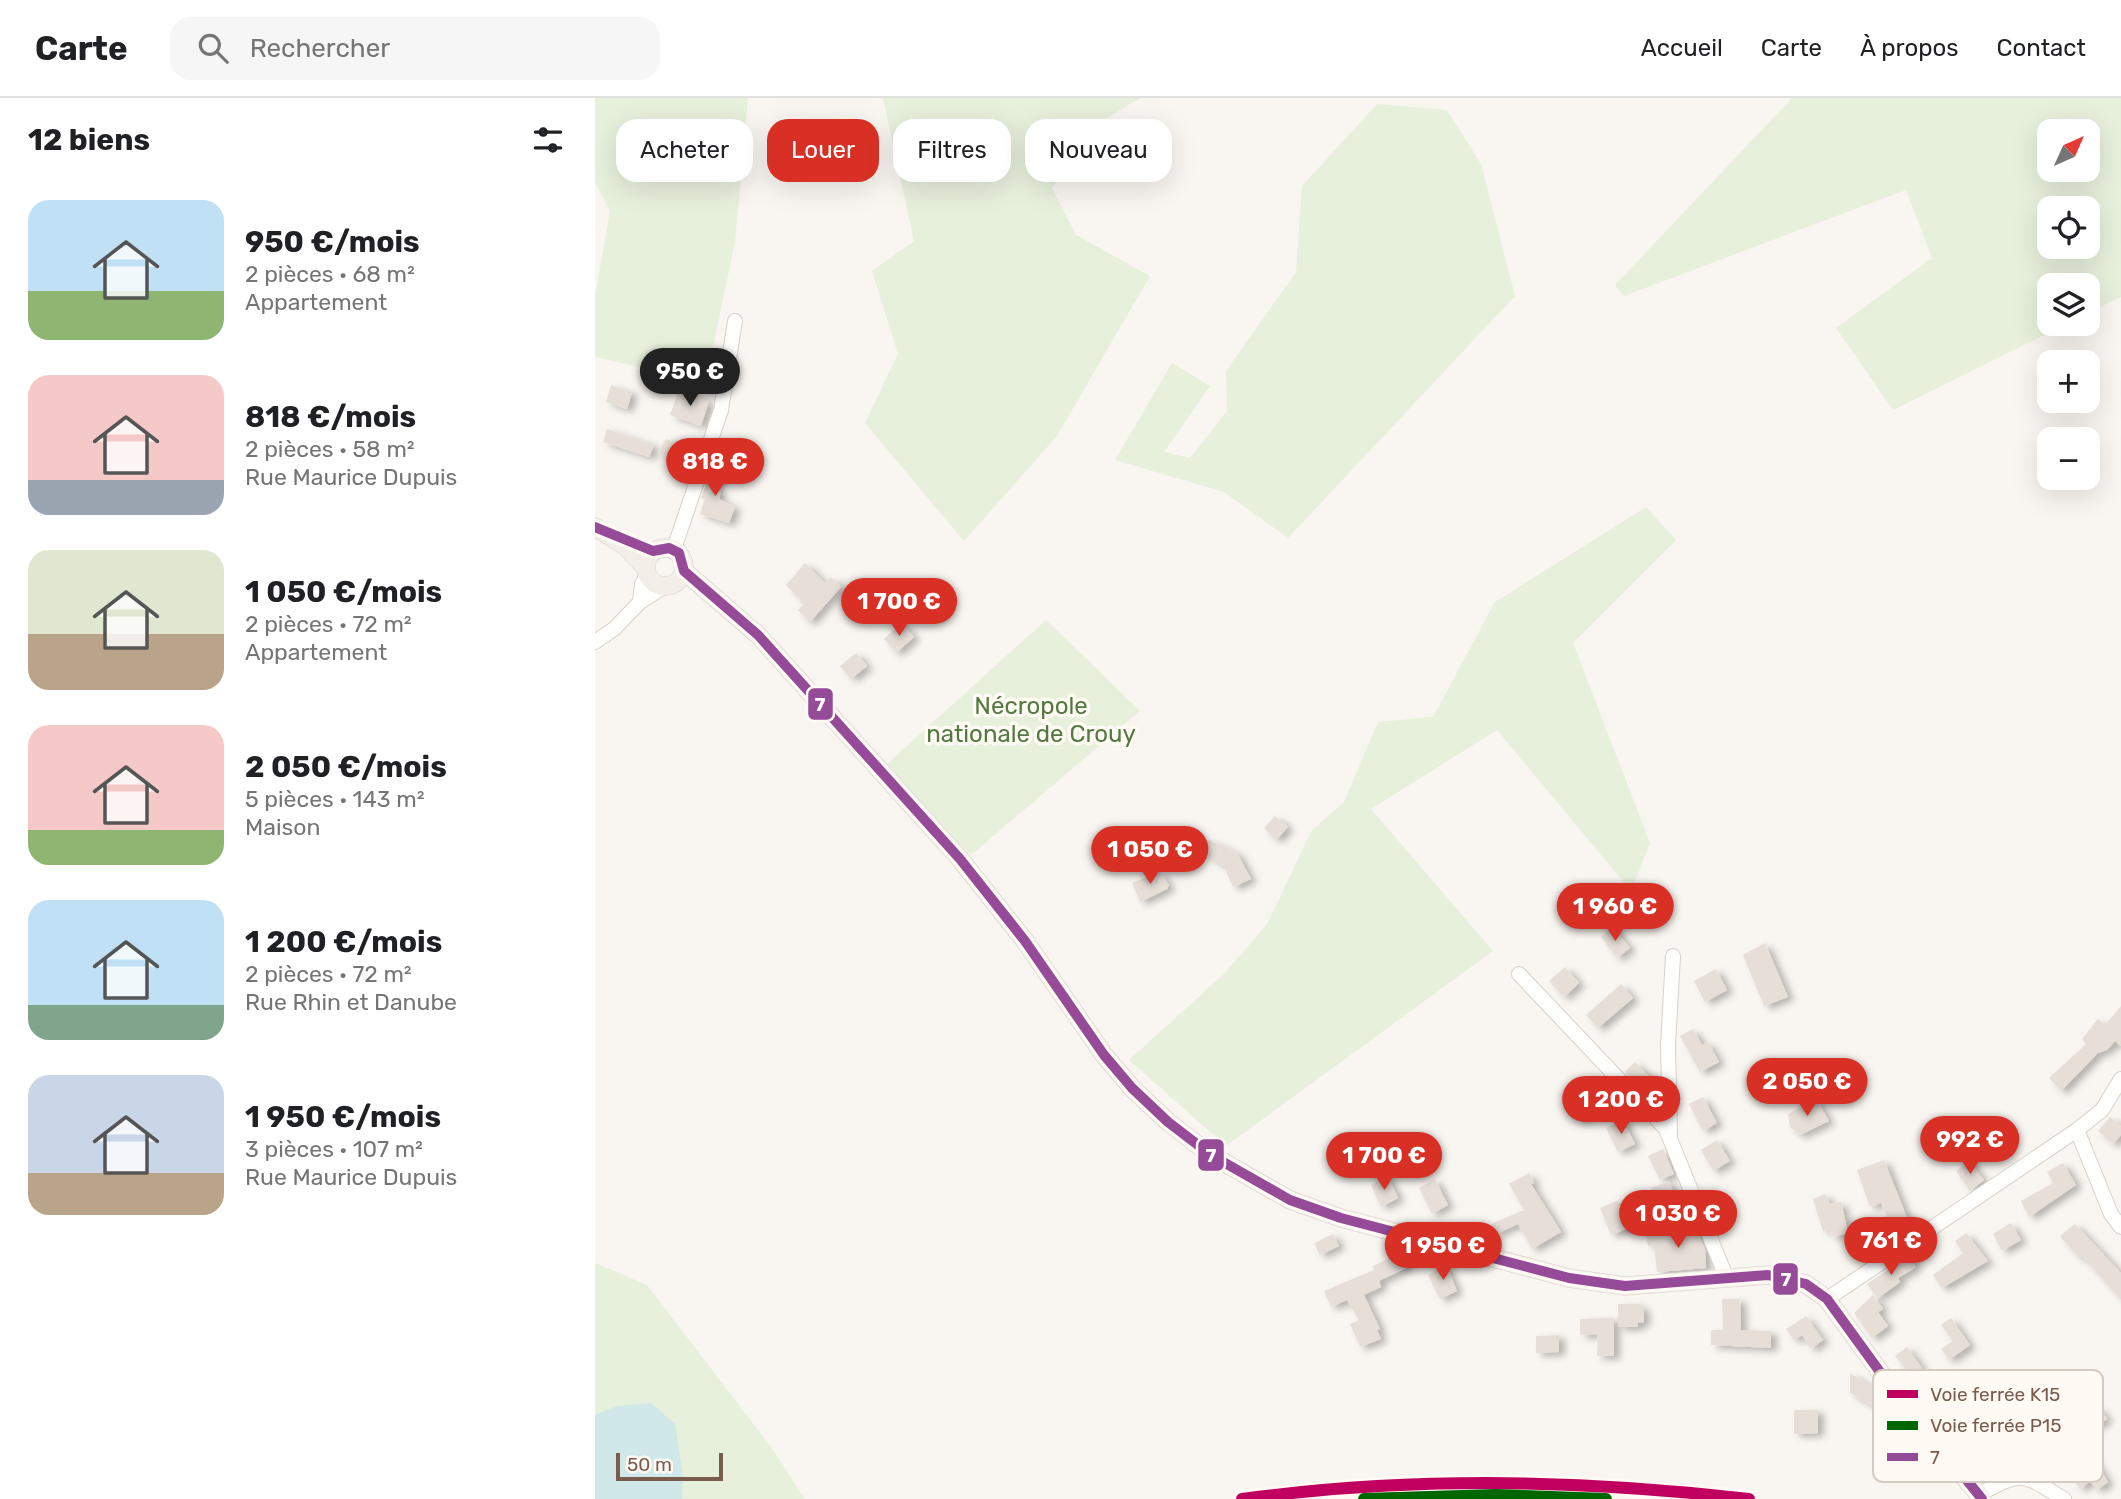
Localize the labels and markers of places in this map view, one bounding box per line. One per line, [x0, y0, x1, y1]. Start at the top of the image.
pin: 950 € [641, 348, 739, 408]
pin: 818 € [666, 438, 764, 498]
pin: 1 700 € [834, 578, 964, 638]
pin: 1 050 € [1085, 826, 1215, 886]
pin: 1 960 € [1550, 884, 1680, 943]
pin: 2 050 € [1742, 1058, 1872, 1118]
pin: 1 200 € [1556, 1076, 1686, 1136]
pin: 992 € [1921, 1116, 2019, 1176]
pin: 1 700 € [1319, 1132, 1449, 1192]
pin: 1 030 € [1613, 1190, 1743, 1250]
pin: 761 € [1842, 1218, 1940, 1277]
pin: 1 950 € [1378, 1222, 1508, 1282]

